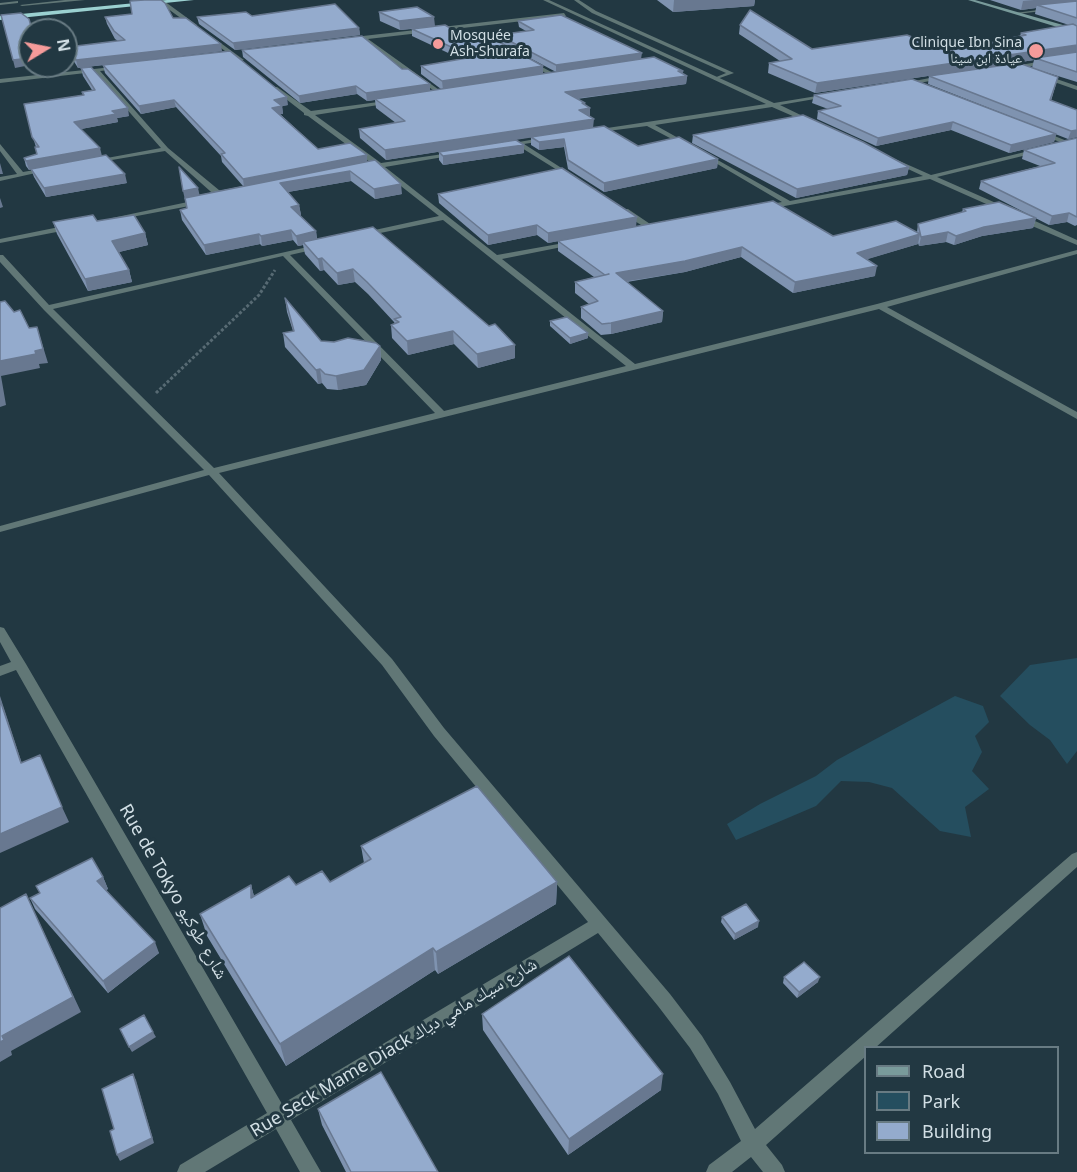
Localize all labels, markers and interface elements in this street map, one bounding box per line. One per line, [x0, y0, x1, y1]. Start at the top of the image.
north arrow [18, 18, 78, 78]
place label: Mosquée Ash-Shurafa [450, 28, 530, 60]
place label: Clinique Ibn Sina عيادة ابن سينا [911, 35, 1022, 68]
text: N [52, 37, 76, 54]
marker: Mosquée Ash-Shurafa [431, 37, 445, 51]
marker: Clinique Ibn Sina عيادة ابن سينا [1027, 42, 1045, 60]
street label: Rue de Tokyo شارع طوكيو [114, 801, 232, 983]
street label: Rue Seck Mame Diack شارع سيك مامي دياك [247, 954, 541, 1142]
legend [864, 1046, 1059, 1154]
text: Road [922, 1059, 965, 1083]
text: Park [922, 1089, 960, 1113]
text: Building [922, 1119, 992, 1143]

